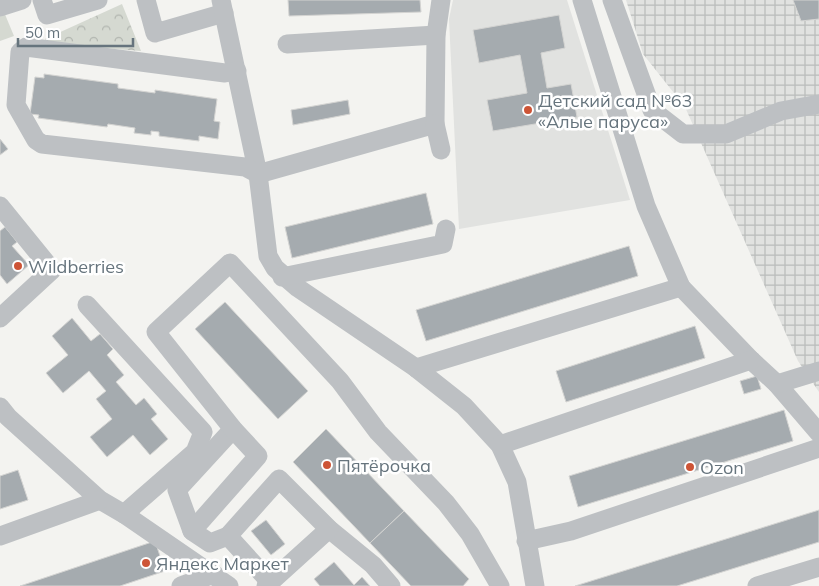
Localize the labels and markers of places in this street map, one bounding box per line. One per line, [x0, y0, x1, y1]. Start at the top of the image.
place label: Детский сад №63 «Алые паруса» [538, 89, 692, 133]
marker: Детский сад №63 «Алые паруса» [522, 104, 534, 116]
place label: Wildberries [28, 255, 124, 278]
marker: Wildberries [12, 260, 24, 272]
place label: Пятёрочка [337, 454, 431, 477]
place label: Ozon [700, 456, 744, 479]
marker: Пятёрочка [321, 459, 333, 471]
marker: Ozon [684, 461, 696, 473]
place label: Яндекс Маркет [156, 552, 290, 575]
marker: Яндекс Маркет [140, 557, 152, 569]

